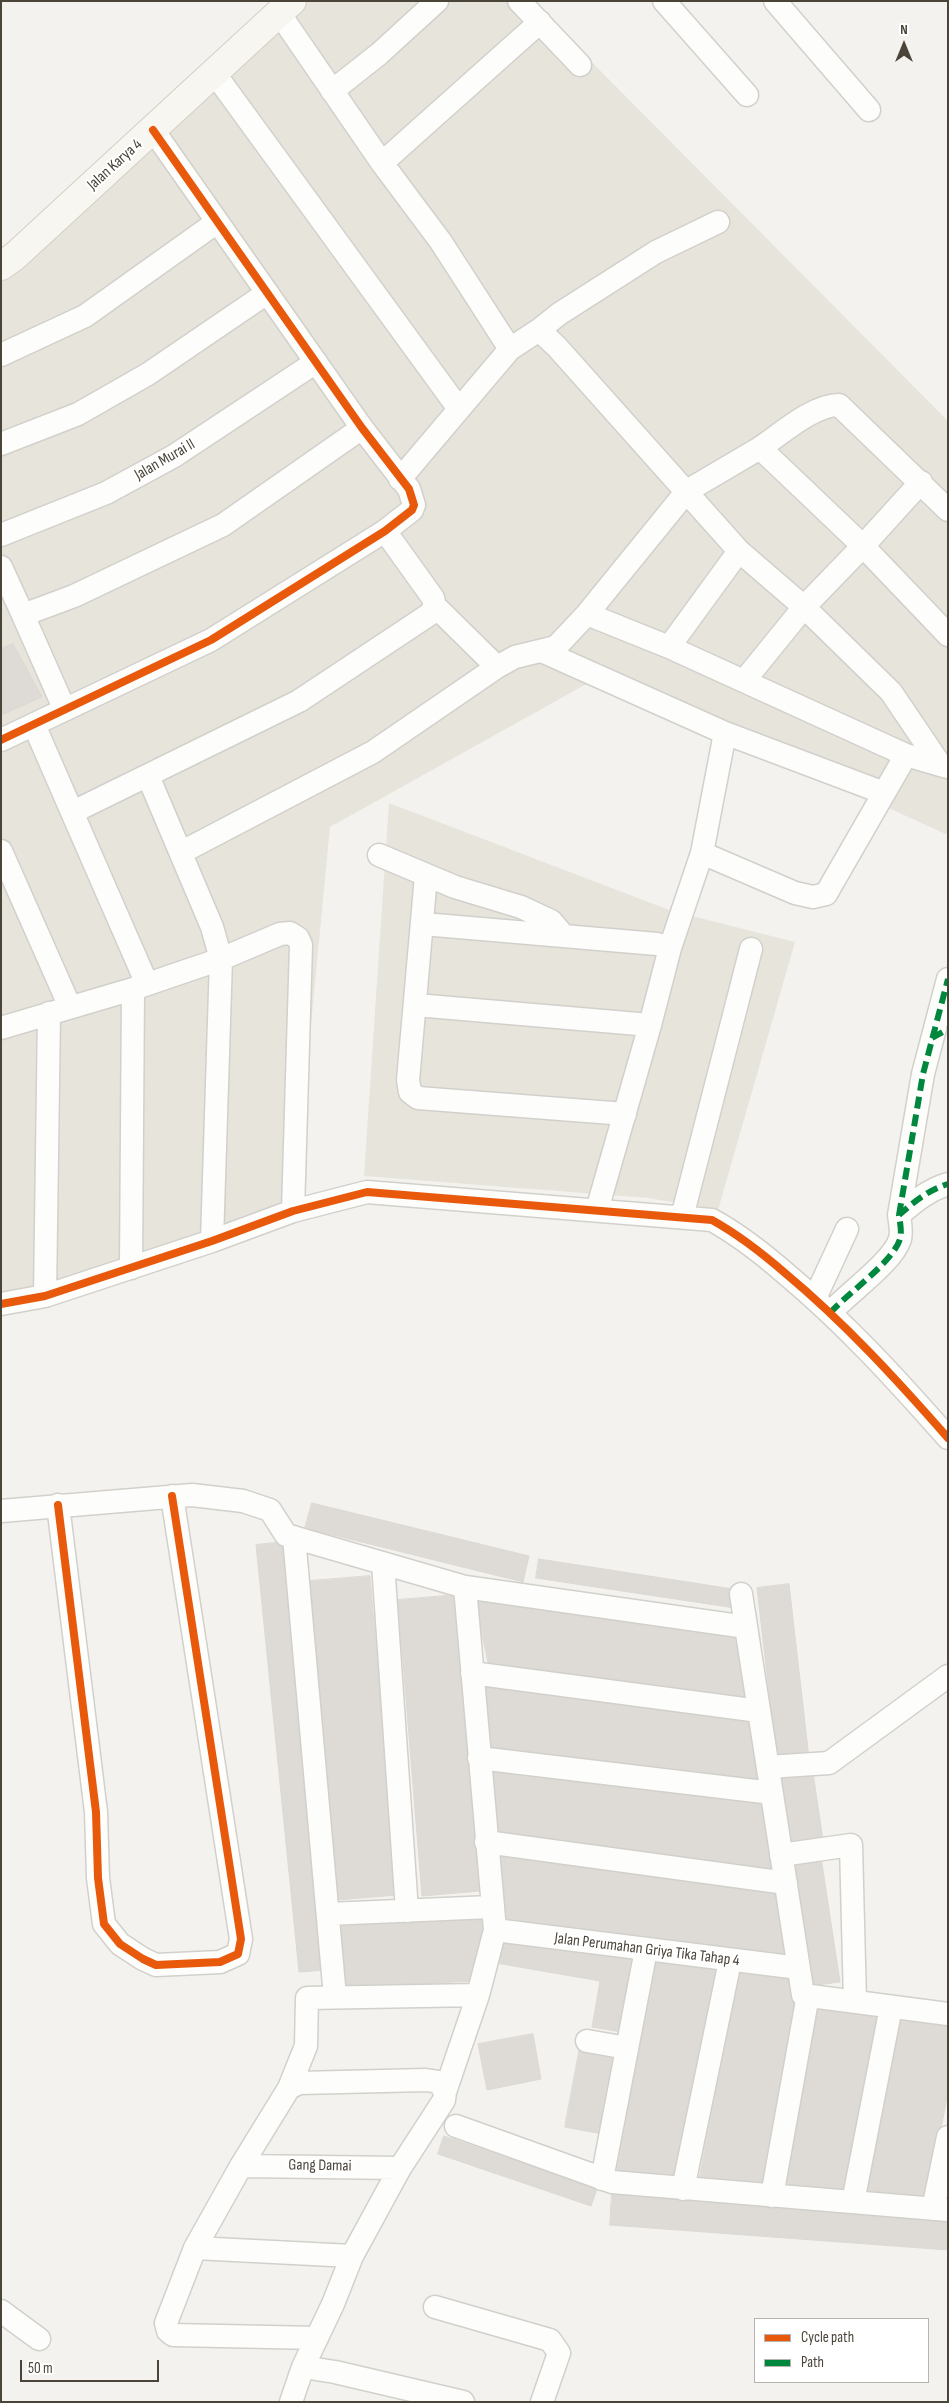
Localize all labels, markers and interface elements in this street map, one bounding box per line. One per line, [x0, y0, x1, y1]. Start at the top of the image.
north arrow [879, 20, 929, 70]
text: N [900, 21, 908, 38]
street label: Jalan Karya 4 [84, 135, 146, 195]
street label: Jalan Murai II [131, 435, 199, 485]
street label: Jalan Perumahan Griya Tika Tahap 4 [553, 1929, 741, 1971]
street label: Gang Damai [288, 2156, 352, 2176]
legend [754, 2318, 929, 2383]
text: Cycle path [801, 2328, 854, 2347]
scale bar [22, 2350, 161, 2382]
text: Path [801, 2353, 824, 2372]
text: 50 m [28, 2359, 53, 2378]

